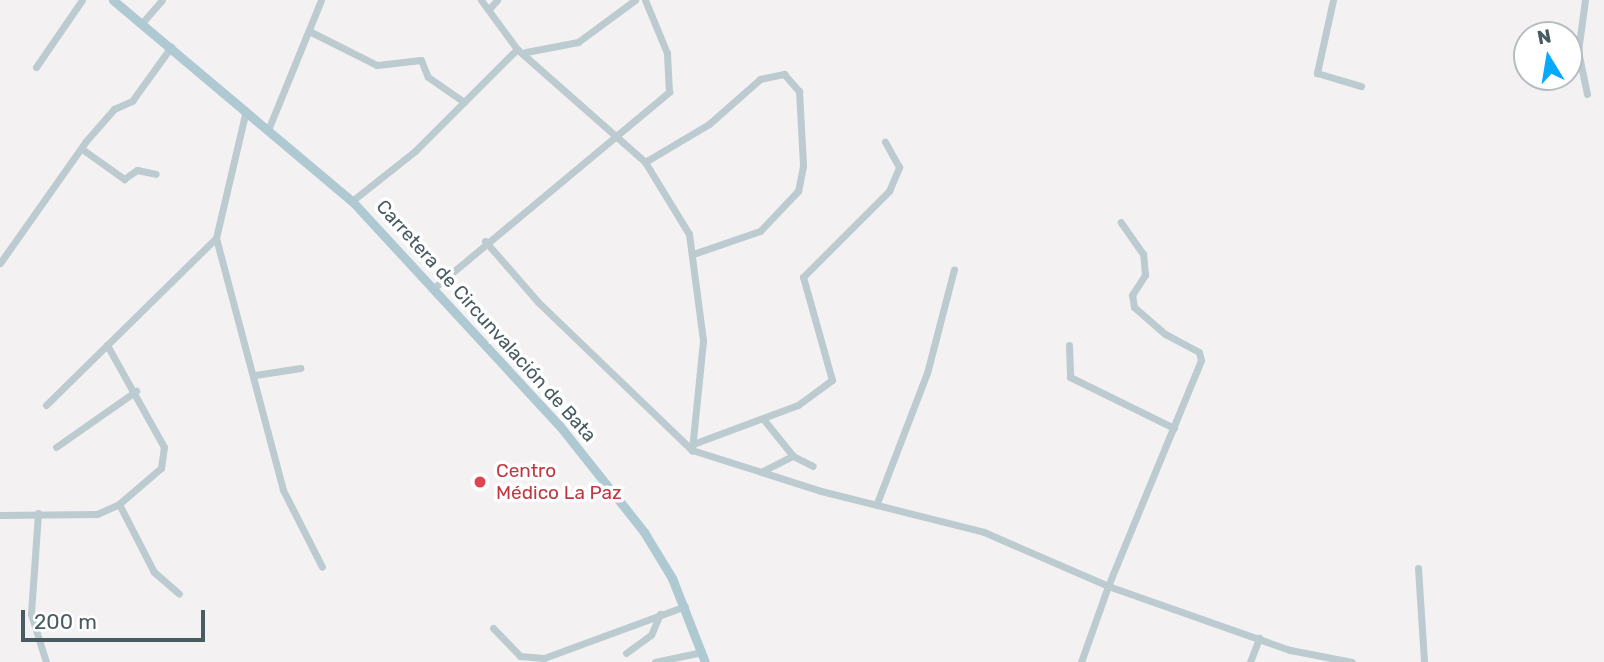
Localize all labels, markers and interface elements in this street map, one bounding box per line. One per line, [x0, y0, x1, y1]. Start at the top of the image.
north arrow [1513, 21, 1583, 91]
text: N [1535, 24, 1553, 49]
street label: Carretera de Circunvalación de Bata [371, 195, 601, 447]
place label: Centro Médico La Paz [496, 460, 622, 504]
marker: Centro Médico La Paz [470, 472, 490, 492]
scale bar [24, 596, 208, 640]
text: 200 m [34, 609, 97, 634]

